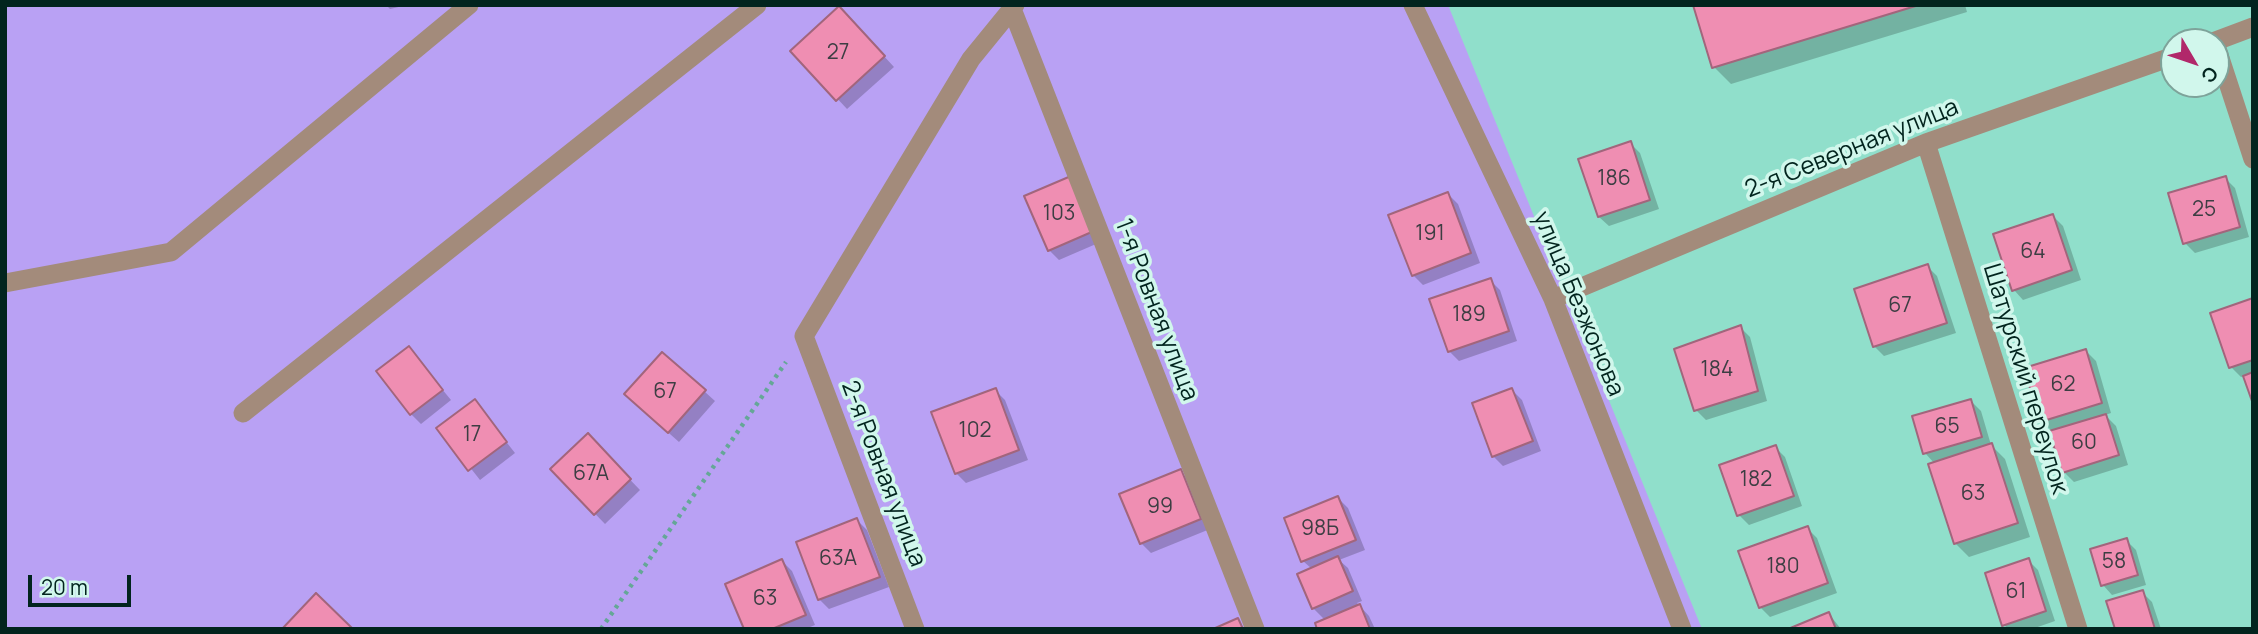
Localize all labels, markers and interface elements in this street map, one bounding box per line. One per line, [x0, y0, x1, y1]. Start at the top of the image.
north arrow [2160, 28, 2230, 98]
house number: 27 [827, 40, 849, 66]
text: С [2195, 61, 2224, 89]
street label: 2-я Северная улица [1741, 93, 1963, 205]
house number: 186 [1597, 166, 1631, 192]
house number: 25 [2192, 197, 2216, 223]
house number: 103 [1043, 201, 1075, 227]
street label: улица Безжонова [1526, 207, 1630, 401]
street label: 1-я Ровная улица [1108, 215, 1204, 405]
house number: 191 [1415, 221, 1445, 247]
house number: 64 [2020, 239, 2046, 265]
street label: Шатурский переулок [1976, 261, 2074, 497]
house number: 67 [1888, 293, 1912, 319]
house number: 189 [1452, 302, 1486, 328]
house number: 184 [1701, 357, 1733, 383]
house number: 62 [2050, 372, 2076, 398]
street label: 2-я Ровная улица [834, 377, 932, 571]
house number: 67 [653, 379, 677, 405]
house number: 65 [1934, 414, 1960, 440]
house number: 102 [959, 418, 991, 444]
house number: 17 [463, 422, 481, 448]
house number: 60 [2071, 430, 2097, 456]
house number: 67А [573, 461, 609, 487]
house number: 182 [1740, 467, 1772, 493]
house number: 63 [1961, 481, 1985, 507]
house number: 99 [1147, 494, 1173, 520]
house number: 98Б [1301, 516, 1339, 542]
house number: 63А [819, 546, 857, 572]
house number: 58 [2102, 549, 2126, 575]
house number: 180 [1766, 554, 1800, 580]
scale bar [32, 560, 135, 604]
text: 20 m [41, 573, 88, 601]
house number: 61 [2006, 579, 2026, 605]
house number: 63 [753, 586, 777, 612]

